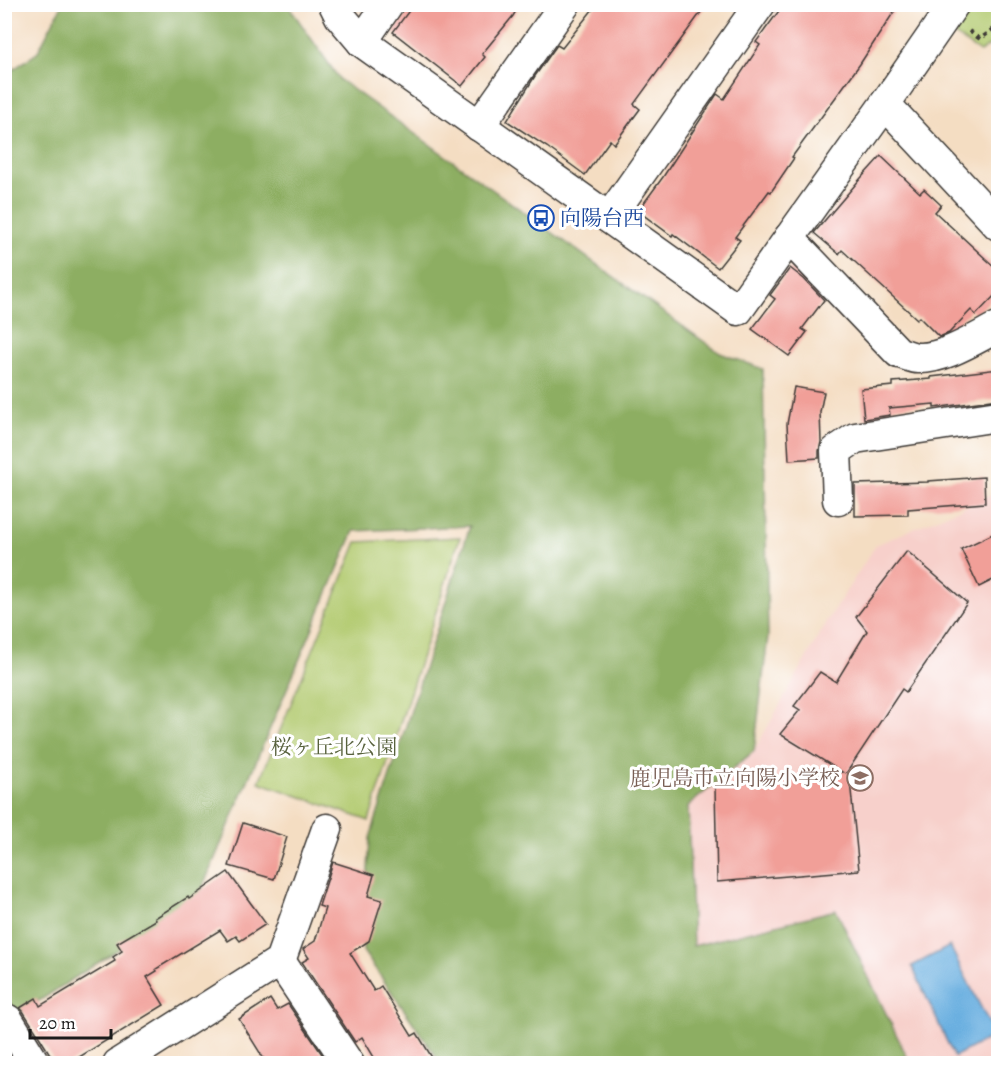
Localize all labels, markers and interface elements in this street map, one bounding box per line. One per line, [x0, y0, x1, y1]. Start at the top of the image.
bus stop icon: 向陽台西 [526, 203, 556, 233]
place label: 向陽台西 [560, 204, 644, 232]
park label: 桜ヶ丘北公園 [271, 733, 397, 761]
school or university icon: 鹿児島市立向陽小学校 [845, 763, 875, 793]
place label: 鹿児島市立向陽小学校 [630, 764, 840, 792]
scale bar [30, 1002, 111, 1040]
text: 20 m [39, 1011, 76, 1035]

